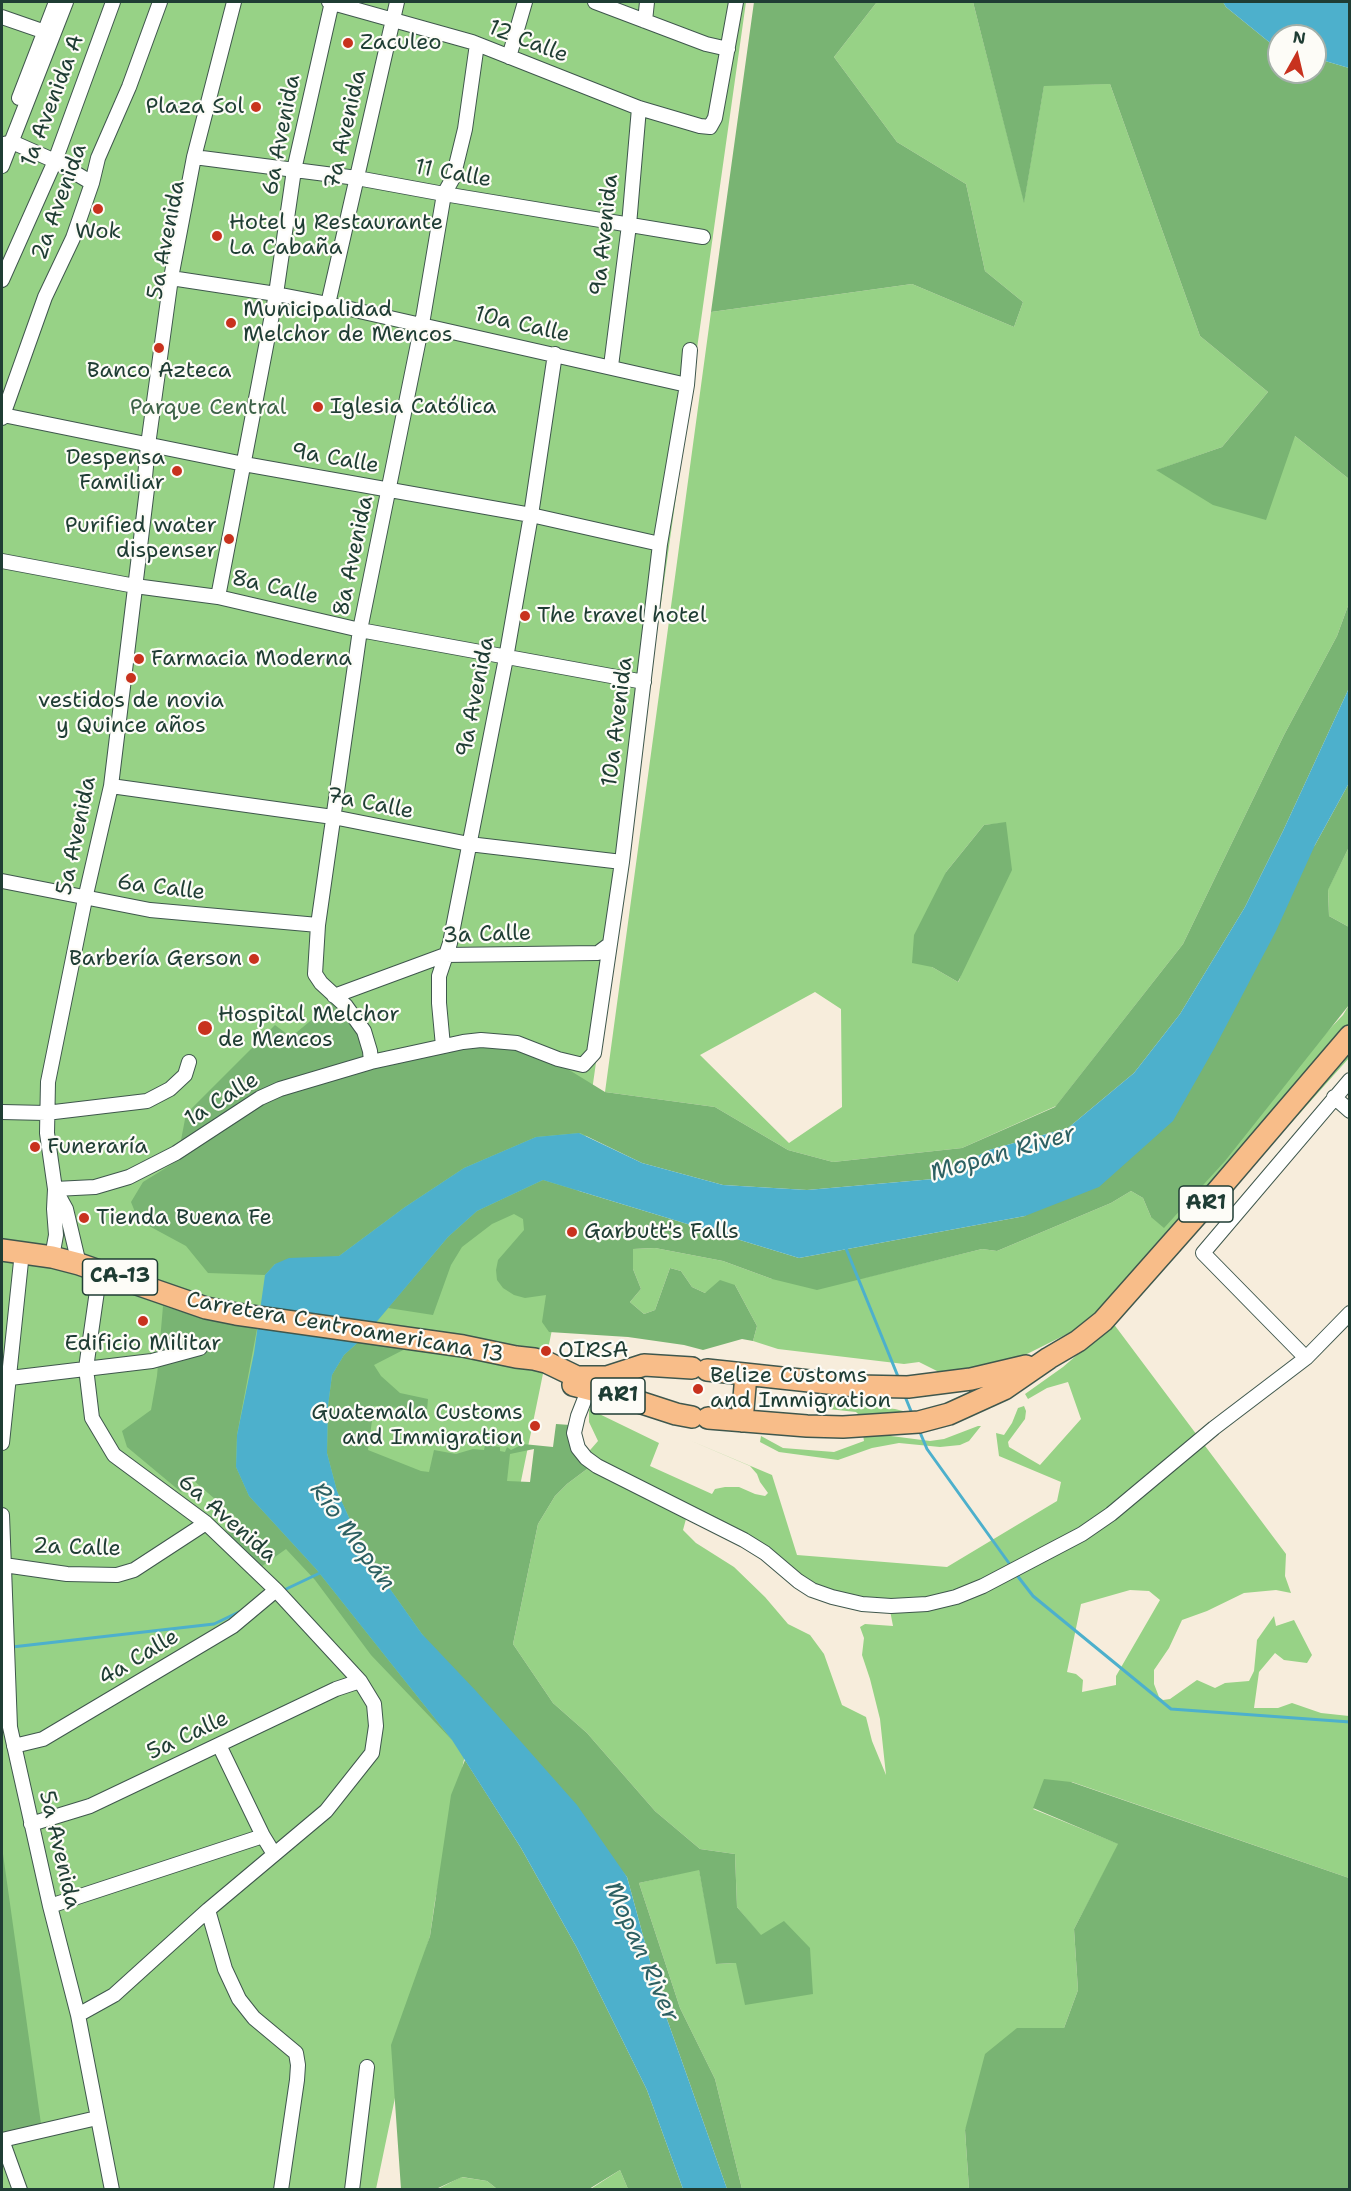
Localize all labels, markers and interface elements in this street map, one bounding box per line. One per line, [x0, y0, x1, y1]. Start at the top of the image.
street label: 12 Calle [484, 15, 572, 69]
north arrow [1267, 24, 1327, 84]
text: N [1292, 26, 1307, 49]
place label: Zaculeo [360, 30, 442, 56]
street label: 1a Avenida A [16, 31, 90, 171]
marker: Zaculeo [341, 36, 355, 50]
street label: 7a Avenida [319, 68, 373, 192]
street label: 6a Avenida [257, 72, 307, 198]
place label: Plaza Sol [145, 94, 244, 120]
marker: Plaza Sol [249, 100, 263, 114]
street label: 2a Avenida [27, 140, 93, 264]
street label: 11 Calle [413, 154, 493, 194]
street label: 9a Avenida [585, 173, 625, 297]
street label: 5a Avenida [143, 178, 191, 302]
marker: Wok [91, 202, 105, 216]
place label: Hotel y Restaurante La Cabaña [229, 210, 443, 262]
place label: Wok [75, 219, 121, 245]
marker: Hotel y Restaurante La Cabaña [210, 229, 224, 243]
place label: Municipalidad Melchor de Mencos [243, 297, 453, 348]
street label: 10a Calle [472, 301, 572, 349]
marker: Municipalidad Melchor de Mencos [224, 316, 238, 330]
marker: Banco Azteca [152, 341, 166, 355]
place label: Banco Azteca [87, 358, 231, 384]
place label: Iglesia Católica [330, 394, 496, 420]
park label: Parque Central [130, 395, 286, 421]
marker: Iglesia Católica [311, 400, 325, 414]
street label: 9a Calle [289, 438, 381, 480]
place label: Despensa Familiar [66, 445, 165, 496]
marker: Despensa Familiar [170, 464, 184, 478]
street label: 8a Avenida [328, 494, 380, 618]
place label: Purified water dispenser [65, 513, 217, 564]
marker: Purified water dispenser [222, 532, 236, 546]
street label: 8a Calle [229, 565, 321, 611]
place label: The travel hotel [537, 603, 707, 629]
marker: The travel hotel [518, 609, 532, 623]
street label: 9a Avenida [451, 634, 501, 760]
place label: Farmacia Moderna [151, 646, 352, 672]
marker: Farmacia Moderna [132, 652, 146, 666]
street label: 10a Avenida [597, 655, 639, 789]
marker: vestidos de novia y Quince años [124, 671, 138, 685]
place label: vestidos de novia y Quince años [38, 688, 224, 740]
street label: 5a Avenida [52, 774, 102, 898]
street label: 7a Calle [324, 783, 416, 825]
street label: 6a Calle [115, 870, 207, 906]
street label: 3a Calle [442, 920, 532, 950]
place label: Barbería Gerson [69, 946, 242, 972]
marker: Barbería Gerson [247, 952, 261, 966]
place label: Hospital Melchor de Mencos [218, 1002, 400, 1054]
marker: Hospital Melchor de Mencos [196, 1019, 214, 1037]
street label: 1a Calle [180, 1067, 264, 1133]
water label: Mopan River [927, 1119, 1079, 1189]
place label: Funeraría [47, 1134, 148, 1160]
marker: Funeraría [28, 1140, 42, 1154]
road number: AR1 [1179, 1186, 1233, 1222]
place label: Tienda Buena Fe [96, 1205, 272, 1231]
marker: Tienda Buena Fe [77, 1211, 91, 1225]
place label: Garbutt's Falls [584, 1219, 739, 1245]
marker: Garbutt's Falls [565, 1225, 579, 1239]
road number: CA-13 [82, 1259, 158, 1295]
street label: Carretera Centroamericana 13 [184, 1287, 506, 1369]
marker: Edificio Militar [136, 1314, 150, 1328]
place label: Edificio Militar [65, 1331, 221, 1357]
place label: OIRSA [558, 1338, 629, 1364]
marker: OIRSA [539, 1344, 553, 1358]
place label: Belize Customs and Immigration [710, 1363, 891, 1414]
road number: AR1 [591, 1378, 645, 1414]
marker: Belize Customs and Immigration [691, 1382, 705, 1396]
place label: Guatemala Customs and Immigration [311, 1400, 523, 1452]
marker: Guatemala Customs and Immigration [528, 1419, 542, 1433]
street label: 6a Avenida [172, 1469, 282, 1569]
water label: Río Mopán [303, 1477, 401, 1597]
street label: 2a Calle [33, 1533, 121, 1563]
street label: 4a Calle [94, 1624, 184, 1692]
street label: 5a Calle [143, 1706, 233, 1766]
street label: 5a Avenida [33, 1788, 85, 1912]
water label: Mopan River [597, 1878, 685, 2026]

